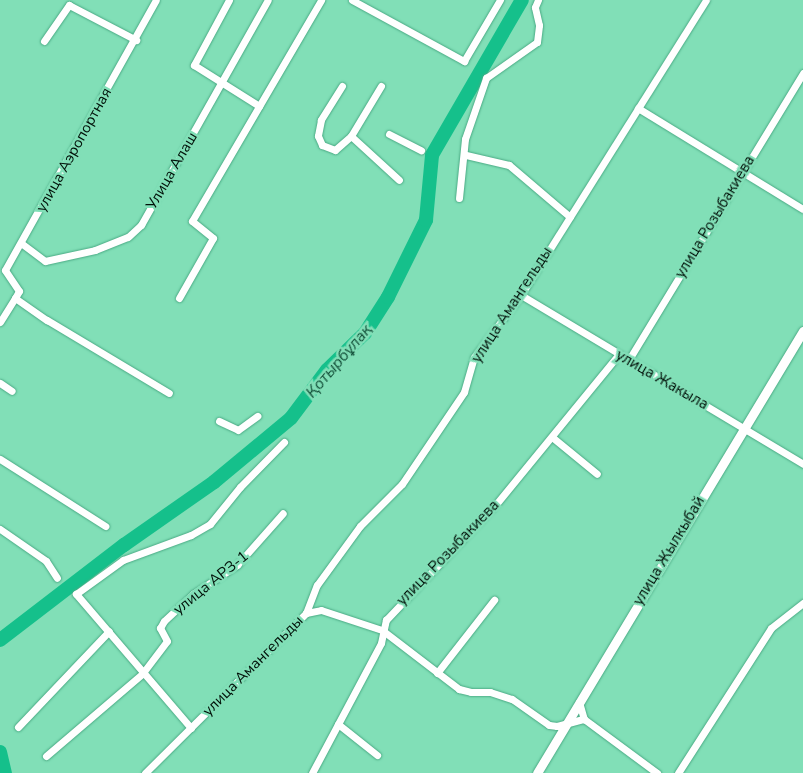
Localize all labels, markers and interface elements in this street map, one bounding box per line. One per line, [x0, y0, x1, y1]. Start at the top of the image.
street label: улица Аэропортная [32, 85, 116, 215]
street label: Улица Алаш [143, 129, 201, 213]
street label: улица Розыбакиева [671, 153, 759, 281]
street label: улица Амангельды [468, 244, 556, 366]
water label: Қотырбұлақ [302, 320, 376, 402]
street label: улица Жакыла [613, 346, 711, 414]
street label: улица Жылкыбай [629, 493, 709, 609]
street label: улица Розыбакиева [393, 497, 503, 609]
street label: улица АРЗ-1 [170, 547, 252, 619]
street label: улица Амангельды [199, 612, 307, 720]

